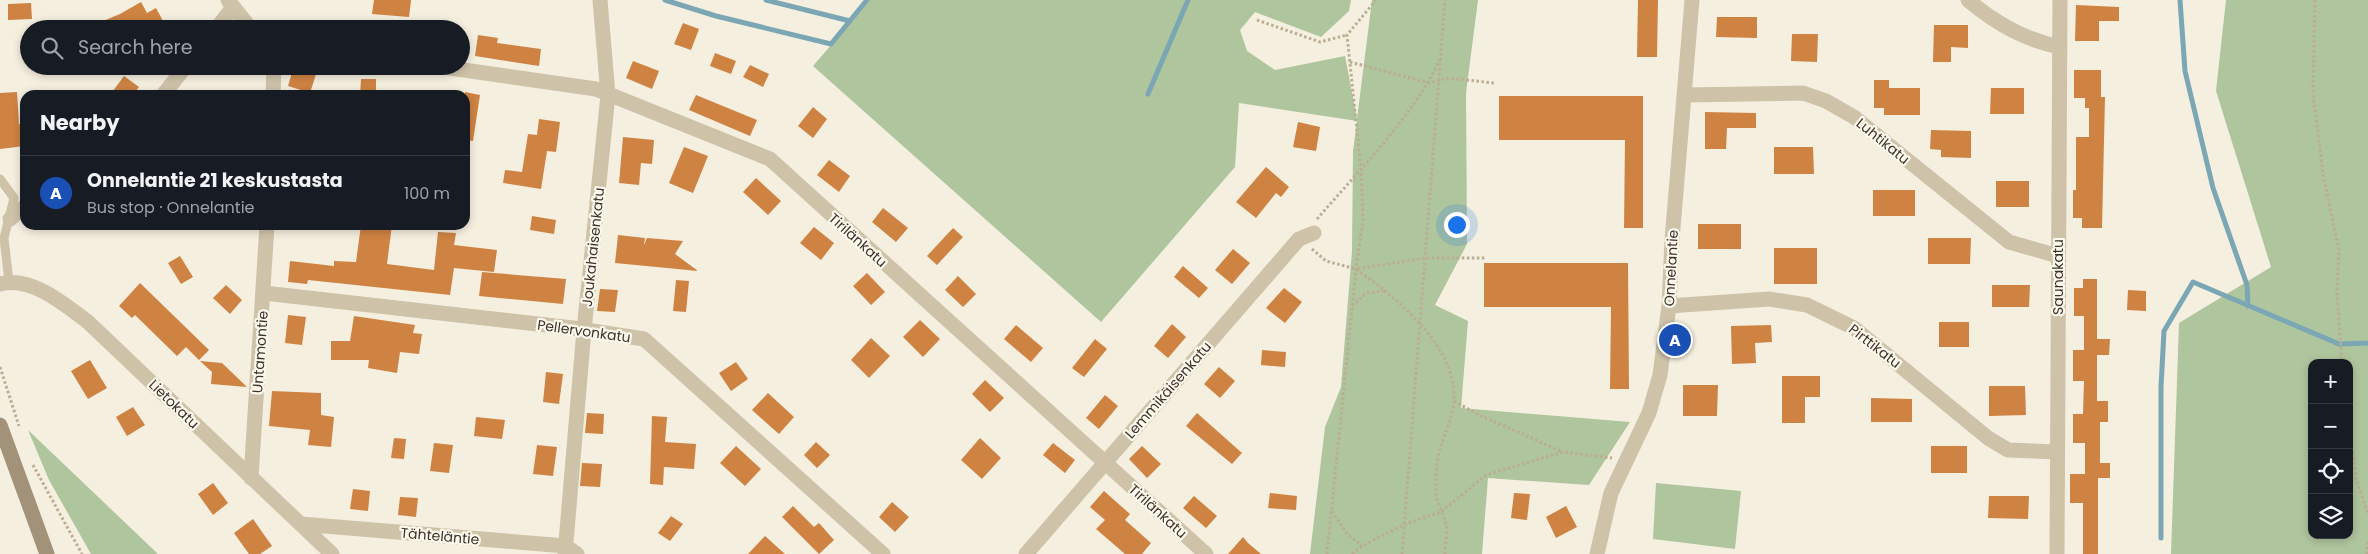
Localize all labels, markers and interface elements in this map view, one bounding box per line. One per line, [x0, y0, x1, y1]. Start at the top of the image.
search box [20, 20, 470, 75]
icon: search [38, 34, 66, 62]
text: Search here [78, 34, 192, 61]
text: Nearby [40, 108, 120, 137]
street label: Luhtikatu [1852, 113, 1914, 169]
text: Onnelantie 21 keskustasta [87, 167, 343, 194]
text: A [50, 182, 62, 205]
text: 100 m [404, 182, 450, 205]
street label: Joukahaisenkatu [577, 187, 609, 307]
text: Bus stop · Onnelantie [87, 196, 255, 219]
street label: Tirilänkatu [824, 208, 892, 272]
your location [1444, 212, 1470, 238]
street label: Onnelantie [1659, 229, 1683, 307]
street label: Saunakatu [2048, 239, 2068, 315]
street label: Untamontie [247, 310, 273, 394]
street label: Pellervonkatu [536, 315, 632, 347]
street label: Pirttikatu [1845, 319, 1905, 373]
pin: A [1659, 321, 1691, 359]
street label: Lemmikäisenkatu [1120, 337, 1216, 443]
map controls [2308, 359, 2353, 539]
button: + [2308, 359, 2353, 404]
street label: Lietokatu [144, 375, 204, 433]
button: − [2308, 404, 2353, 449]
button: locate [2308, 449, 2353, 494]
street label: Tirilänkatu [1124, 479, 1192, 543]
button: layers [2308, 494, 2353, 539]
street label: Tähteläntie [400, 523, 480, 549]

